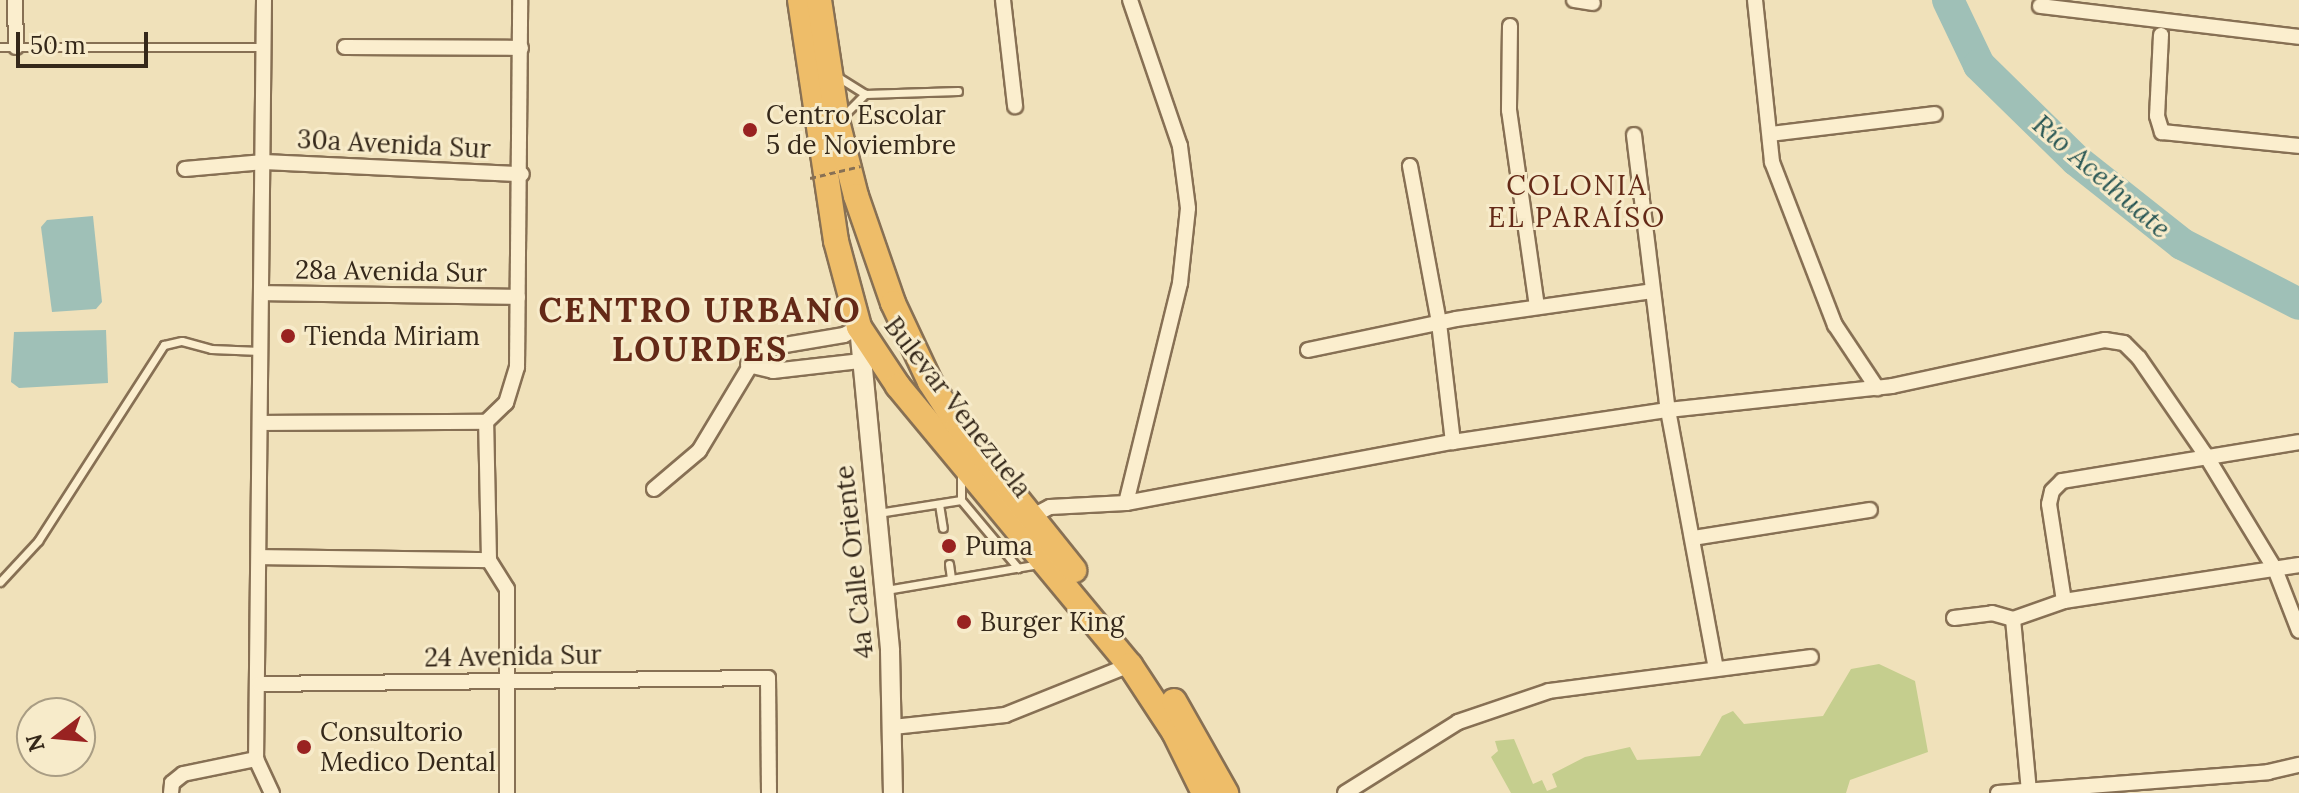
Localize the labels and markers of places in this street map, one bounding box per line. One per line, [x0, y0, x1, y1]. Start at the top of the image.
place label: Centro Escolar 5 de Noviembre [766, 99, 956, 160]
marker: Centro Escolar 5 de Noviembre [741, 121, 759, 139]
place label: Tienda Miriam [304, 320, 480, 352]
marker: Tienda Miriam [279, 327, 297, 345]
place label: Puma [965, 530, 1033, 562]
marker: Puma [940, 537, 958, 555]
place label: Burger King [980, 606, 1124, 638]
marker: Burger King [955, 613, 973, 631]
place label: Consultorio Medico Dental [320, 716, 496, 778]
marker: Consultorio Medico Dental [295, 738, 313, 756]

